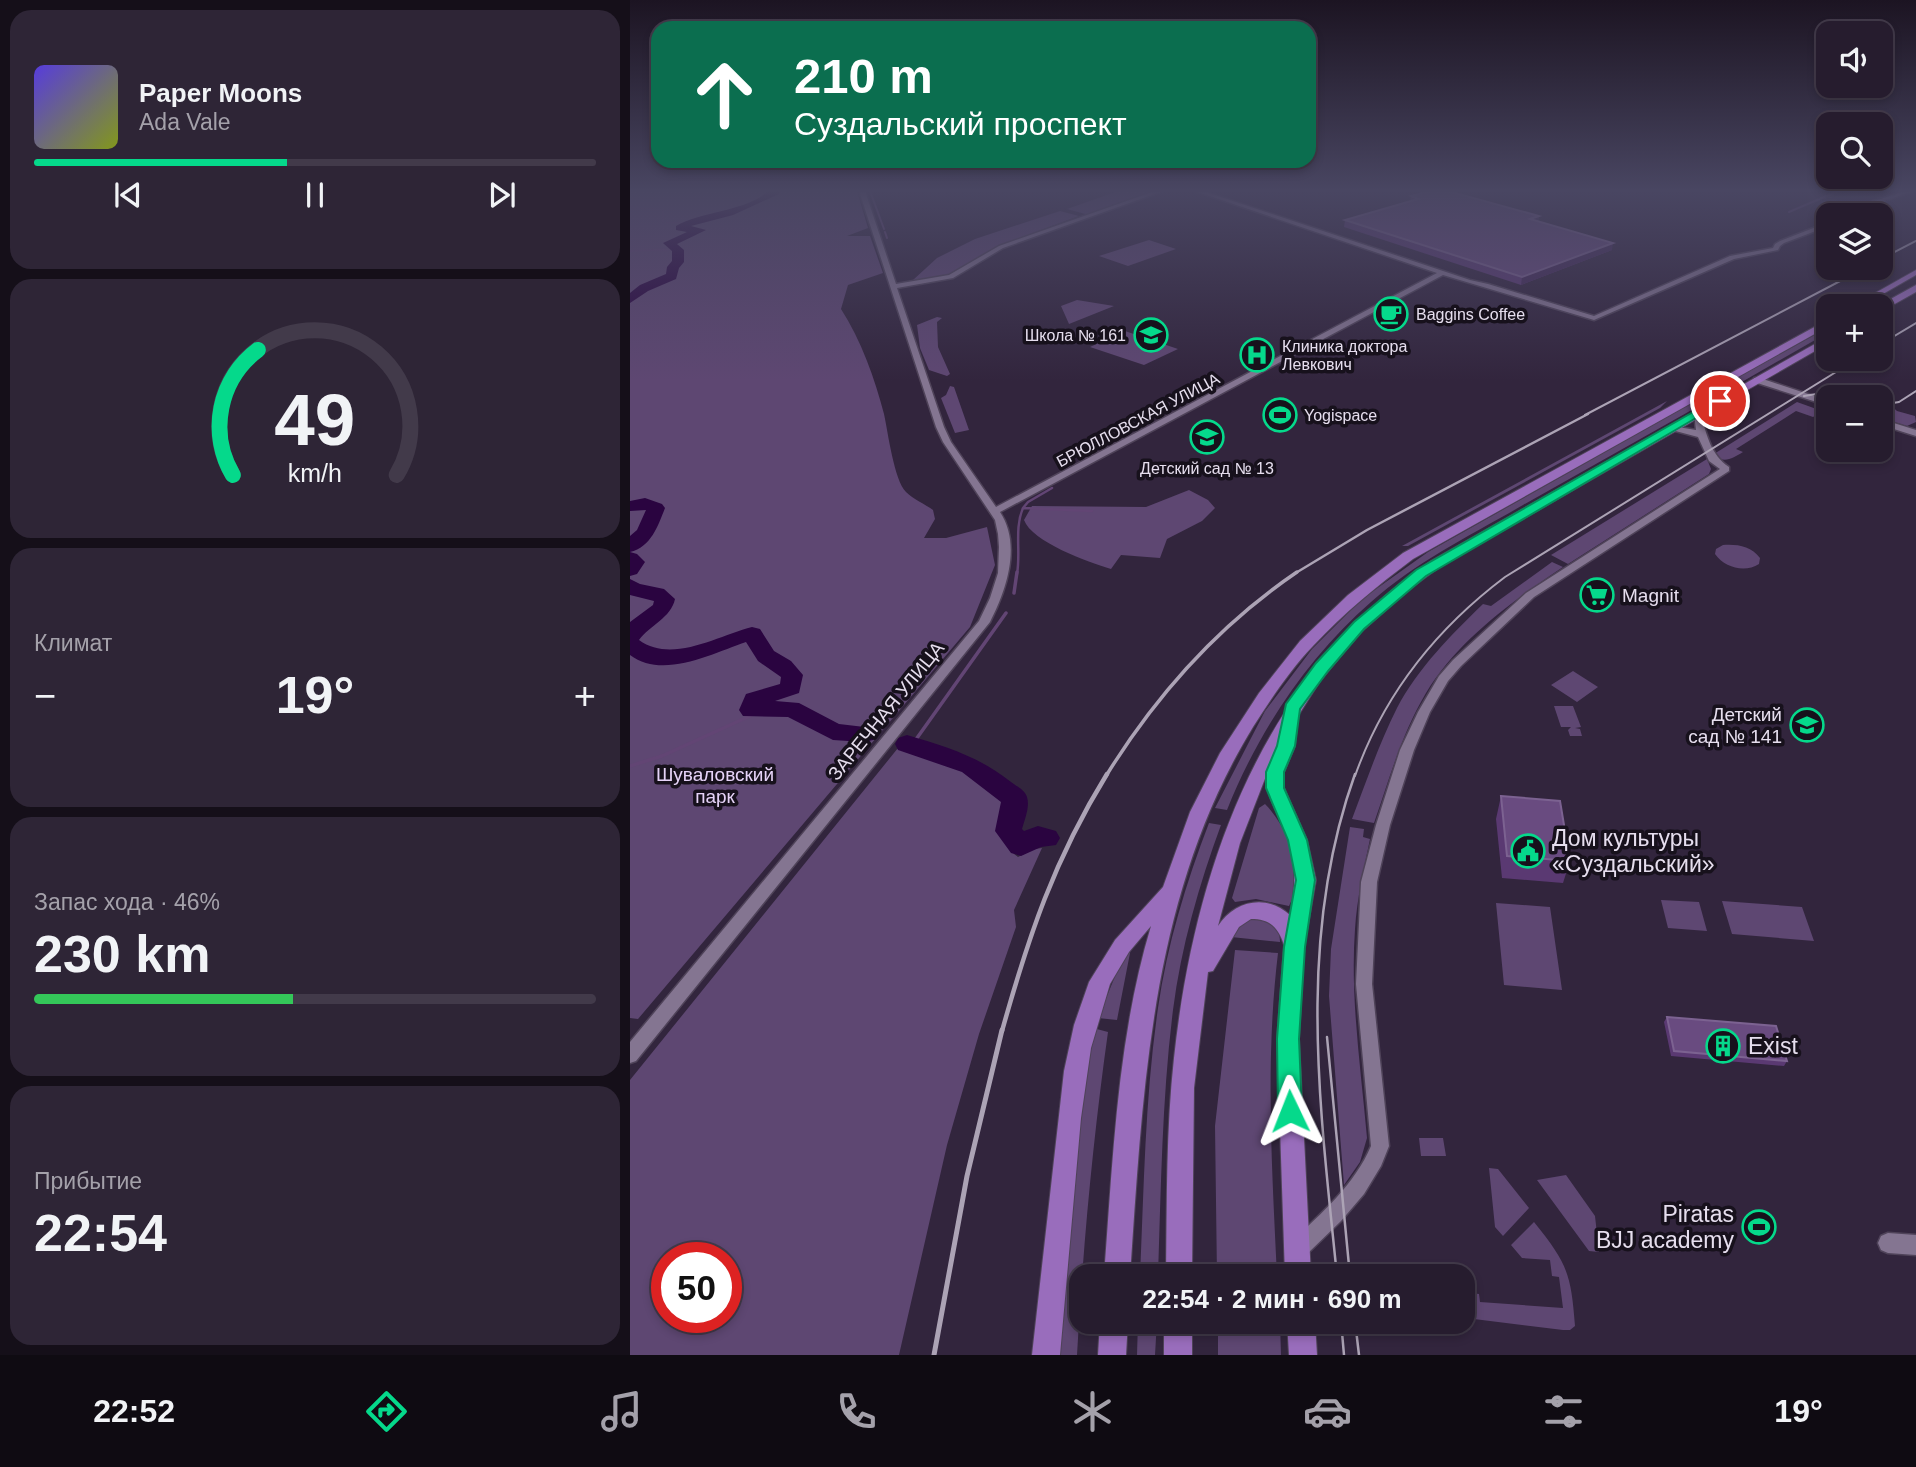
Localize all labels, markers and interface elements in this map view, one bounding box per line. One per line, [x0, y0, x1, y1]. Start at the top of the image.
map controls [1816, 21, 1893, 462]
button: sound [1816, 21, 1893, 98]
icon: ahead [679, 49, 770, 140]
text: 210 m [794, 49, 933, 103]
text: Paper Moons [139, 78, 302, 108]
text: Суздальский проспект [794, 106, 1127, 142]
text: Ada Vale [139, 109, 231, 135]
button: search [1816, 112, 1893, 189]
icon: previous [109, 176, 147, 214]
icon: pause [296, 176, 334, 214]
icon: next [483, 176, 521, 214]
button: layers [1816, 203, 1893, 280]
button: + [1816, 294, 1893, 371]
cafe icon: Baggins Coffee [1372, 295, 1410, 333]
place label: Baggins Coffee [1416, 306, 1525, 323]
school or university icon: Школа № 161 [1132, 316, 1170, 354]
place label: Школа № 161 [1025, 327, 1126, 344]
hospital icon: Клиника доктора Левкович [1238, 336, 1276, 374]
place label: Клиника доктора Левкович [1282, 338, 1407, 373]
street label: БРЮЛЛОВСКАЯ УЛИЦА [1054, 370, 1223, 470]
pin [1690, 371, 1750, 431]
text: 49 [275, 379, 355, 460]
icon: arrive [1701, 382, 1739, 420]
button: − [1816, 385, 1893, 462]
sports icon: Yogispace [1261, 396, 1299, 434]
place label: Yogispace [1304, 407, 1377, 424]
school or university icon: Детский сад № 13 [1188, 418, 1226, 456]
text: km/h [288, 458, 342, 486]
place label: Детский сад № 13 [1140, 460, 1274, 477]
supermarket icon: Magnit [1578, 576, 1616, 614]
place label: Magnit [1622, 585, 1680, 606]
text: Климат [34, 630, 112, 656]
street label: ЗАРЕЧНАЯ УЛИЦА [824, 637, 948, 784]
text: 19° [276, 666, 354, 724]
text: − [34, 675, 56, 717]
text: + [574, 675, 596, 717]
place label: Детский сад № 141 [1688, 704, 1782, 747]
school or university icon: Детский сад № 141 [1788, 706, 1826, 744]
park label: Шуваловский парк [656, 764, 774, 807]
place label: Дом культуры «Суздальский» [1552, 825, 1715, 877]
public building icon: Дом культуры «Суздальский» [1509, 832, 1547, 870]
text: Запас хода · 46% [34, 889, 220, 915]
text: 230 km [34, 925, 210, 983]
building icon: Exist [1704, 1027, 1742, 1065]
place label: Exist [1748, 1033, 1798, 1059]
position arrow [1253, 1074, 1327, 1148]
text: Прибытие [34, 1168, 142, 1194]
place label: Piratas BJJ academy [1596, 1201, 1734, 1253]
text: 22:54 [34, 1204, 167, 1262]
sports icon: Piratas BJJ academy [1740, 1208, 1778, 1246]
speed limit sign: 50 [651, 1242, 742, 1333]
text: 22:54 · 2 мин · 690 m [1142, 1284, 1402, 1314]
icon: directions [362, 1387, 411, 1436]
icon: music [597, 1387, 646, 1436]
icon: phone [832, 1387, 881, 1436]
icon: climate [1068, 1387, 1117, 1436]
icon: car [1303, 1387, 1352, 1436]
icon: filters [1539, 1387, 1588, 1436]
text: 22:52 [93, 1393, 175, 1429]
text: 19° [1774, 1393, 1823, 1429]

